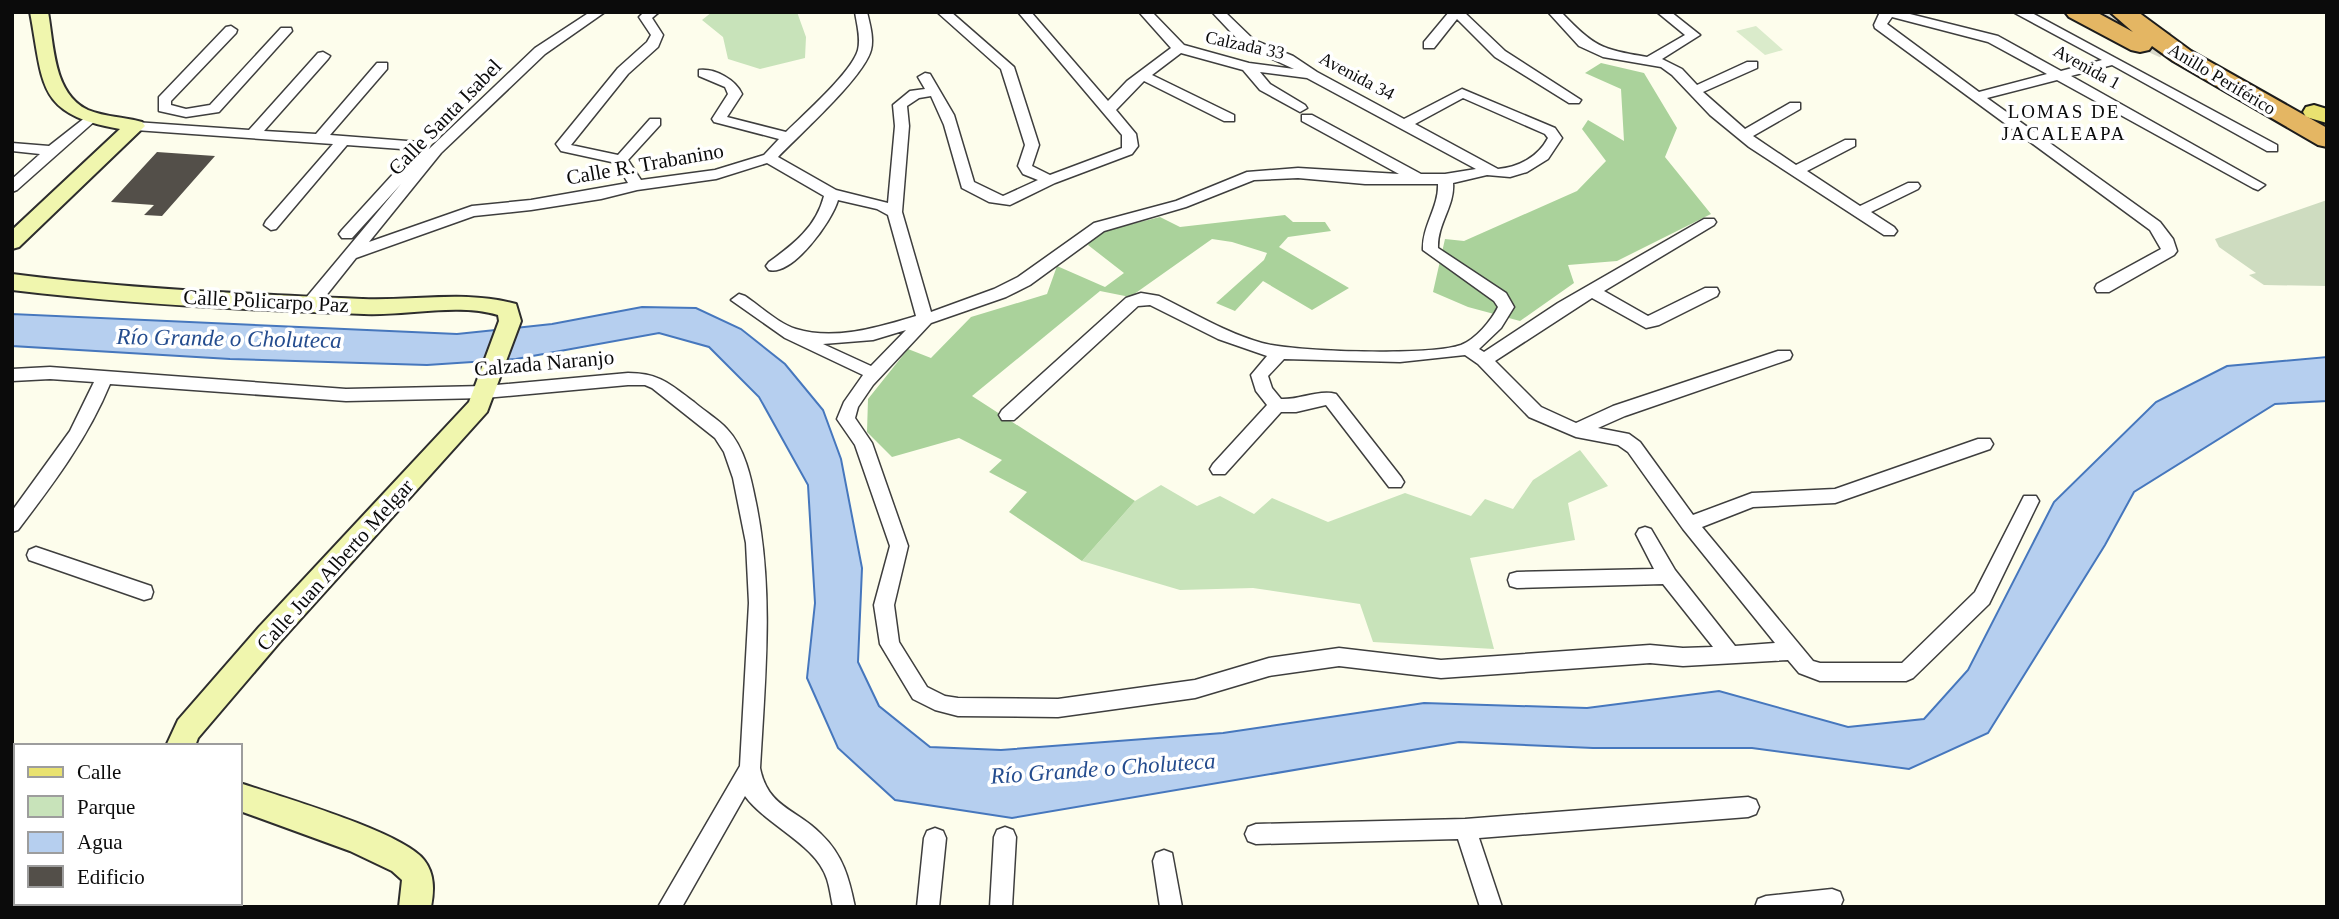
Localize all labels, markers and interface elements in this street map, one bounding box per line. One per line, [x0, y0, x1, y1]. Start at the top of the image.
street label: Calzada 33 [1204, 27, 1286, 63]
street label: Anillo Periférico [2165, 39, 2279, 119]
street label: Avenida 1 [2050, 41, 2124, 93]
street label: Avenida 34 [1316, 48, 1398, 104]
street label: Calle Santa Isabel [384, 54, 506, 180]
district label: LOMAS DE JACALEAPA [2002, 101, 2127, 144]
street label: Calle R. Trabanino [564, 138, 726, 190]
street label: Calle Policarpo Paz [183, 285, 349, 317]
water label: Río Grande o Choluteca [115, 324, 342, 353]
street label: Calzada Naranjo [473, 345, 615, 381]
street label: Calle Juan Alberto Melgar [252, 474, 418, 656]
legend [14, 744, 242, 905]
water label: Río Grande o Choluteca [989, 748, 1216, 789]
text: Calle [77, 760, 121, 784]
text: Parque [77, 795, 135, 819]
text: Agua [77, 830, 123, 854]
text: Edificio [77, 865, 145, 889]

